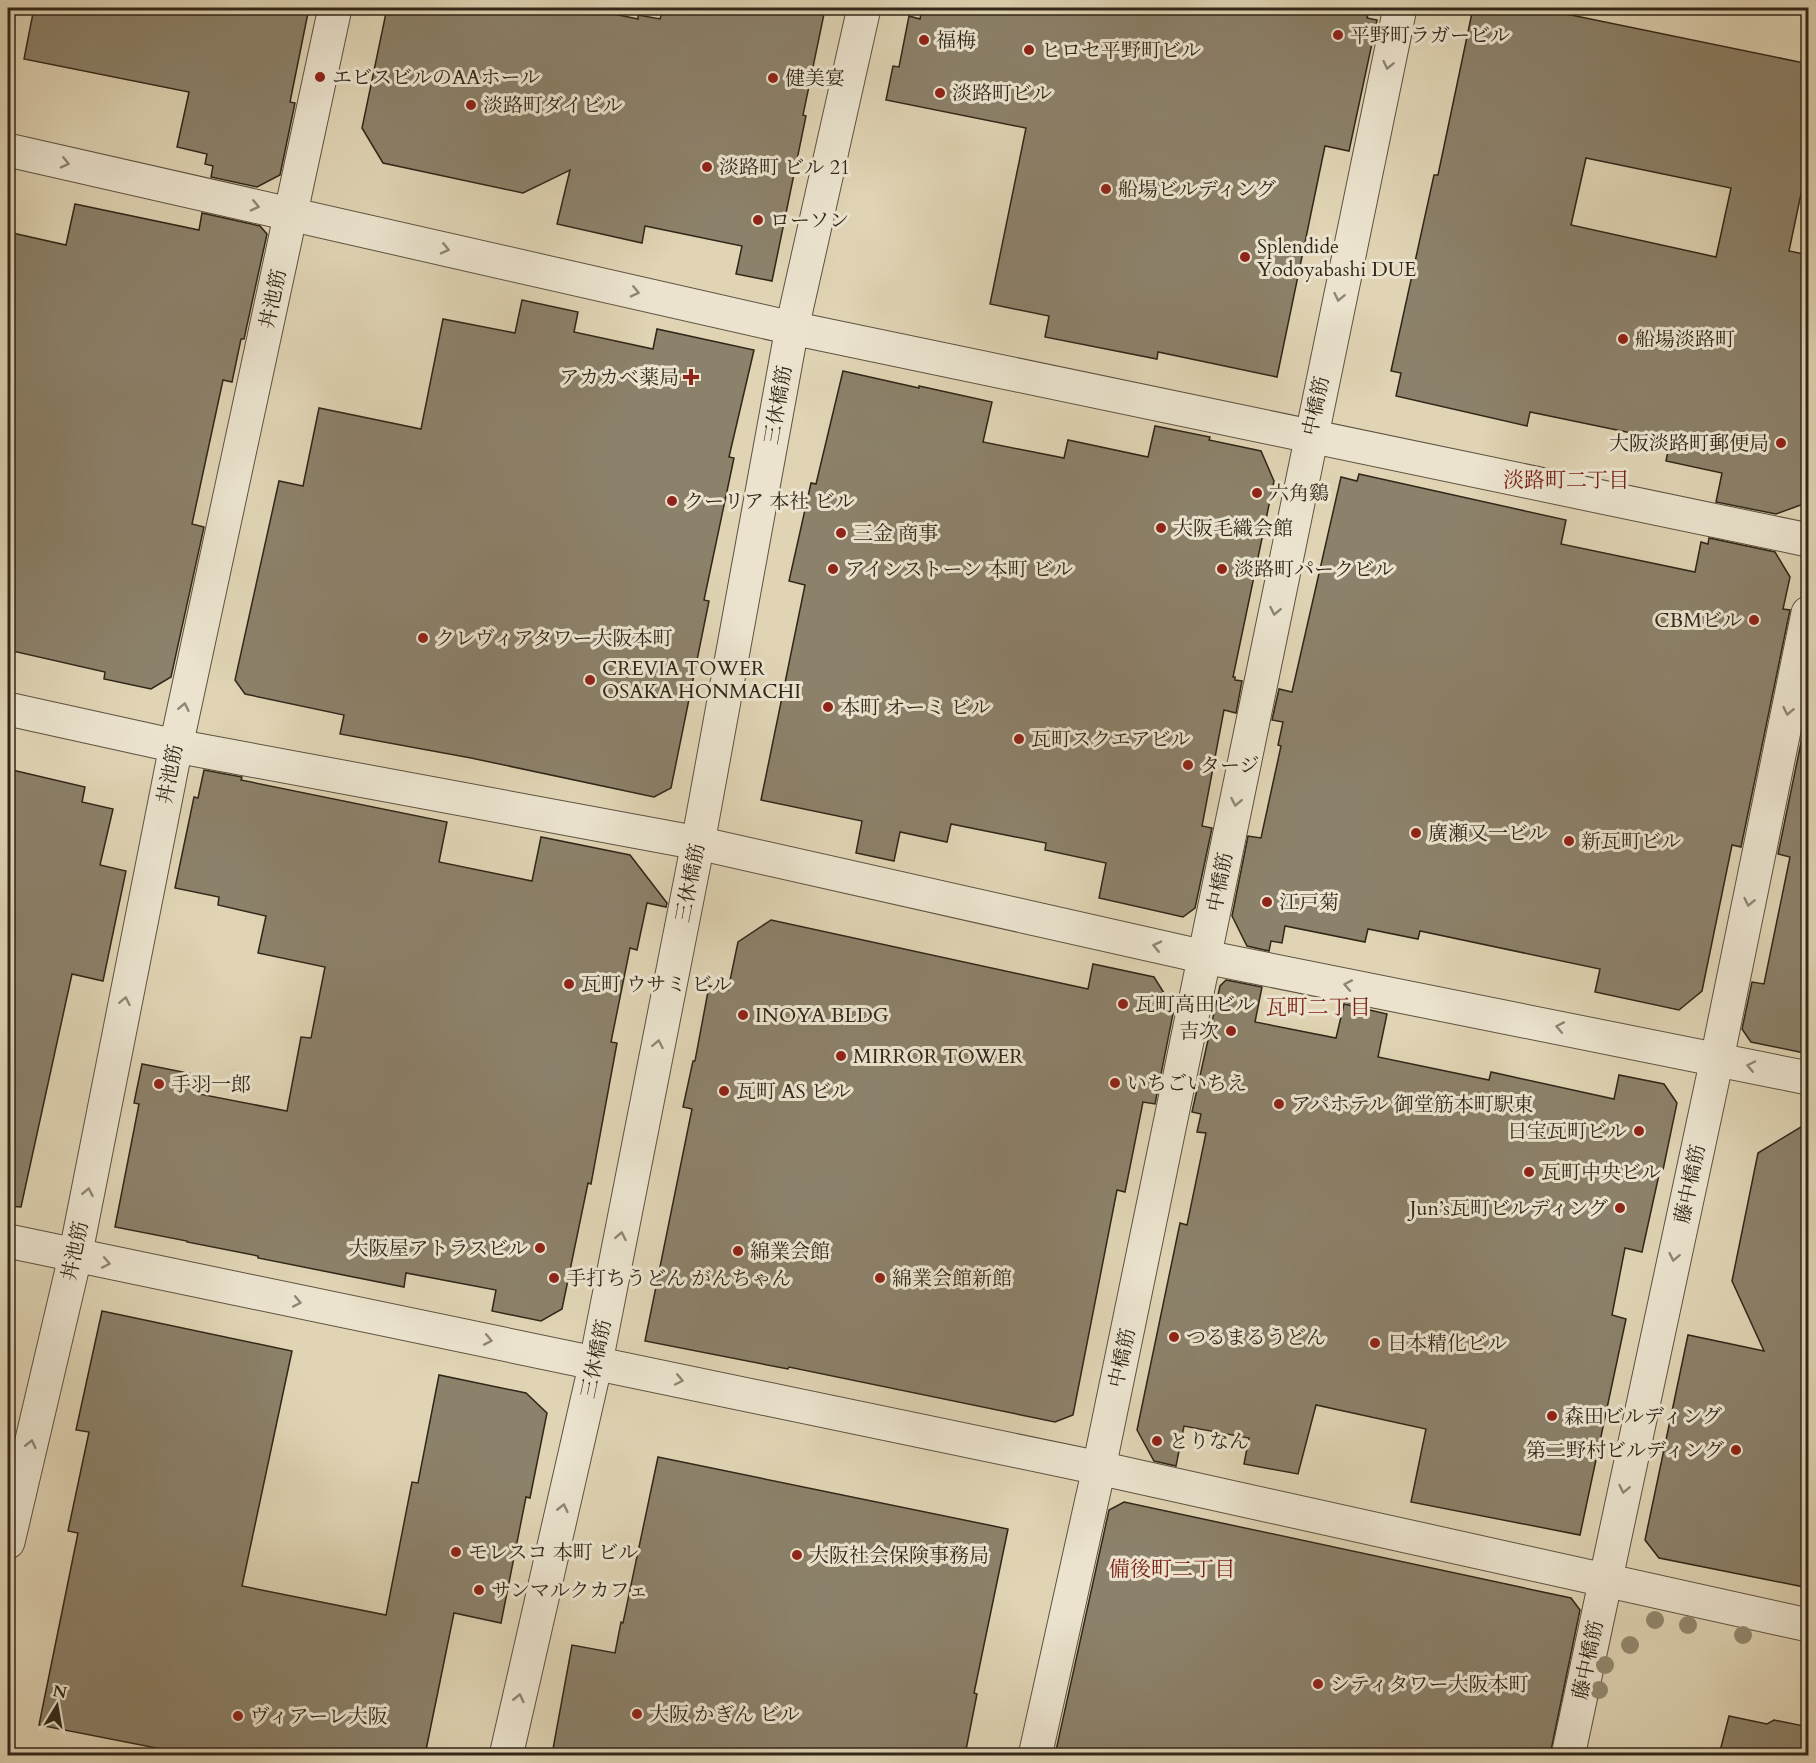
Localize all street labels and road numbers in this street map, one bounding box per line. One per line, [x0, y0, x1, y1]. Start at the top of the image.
street label: 丼池筋 [254, 267, 292, 331]
street label: 三休橋筋 [758, 363, 798, 447]
street label: 中橋筋 [1297, 374, 1335, 438]
street label: 丼池筋 [151, 742, 189, 806]
street label: 三休橋筋 [669, 841, 711, 925]
street label: 中橋筋 [1201, 850, 1239, 914]
street label: 藤中橋筋 [1668, 1142, 1712, 1226]
street label: 丼池筋 [56, 1219, 94, 1283]
street label: 三休橋筋 [574, 1317, 618, 1401]
street label: 中橋筋 [1103, 1326, 1141, 1390]
street label: 藤中橋筋 [1566, 1618, 1610, 1702]

